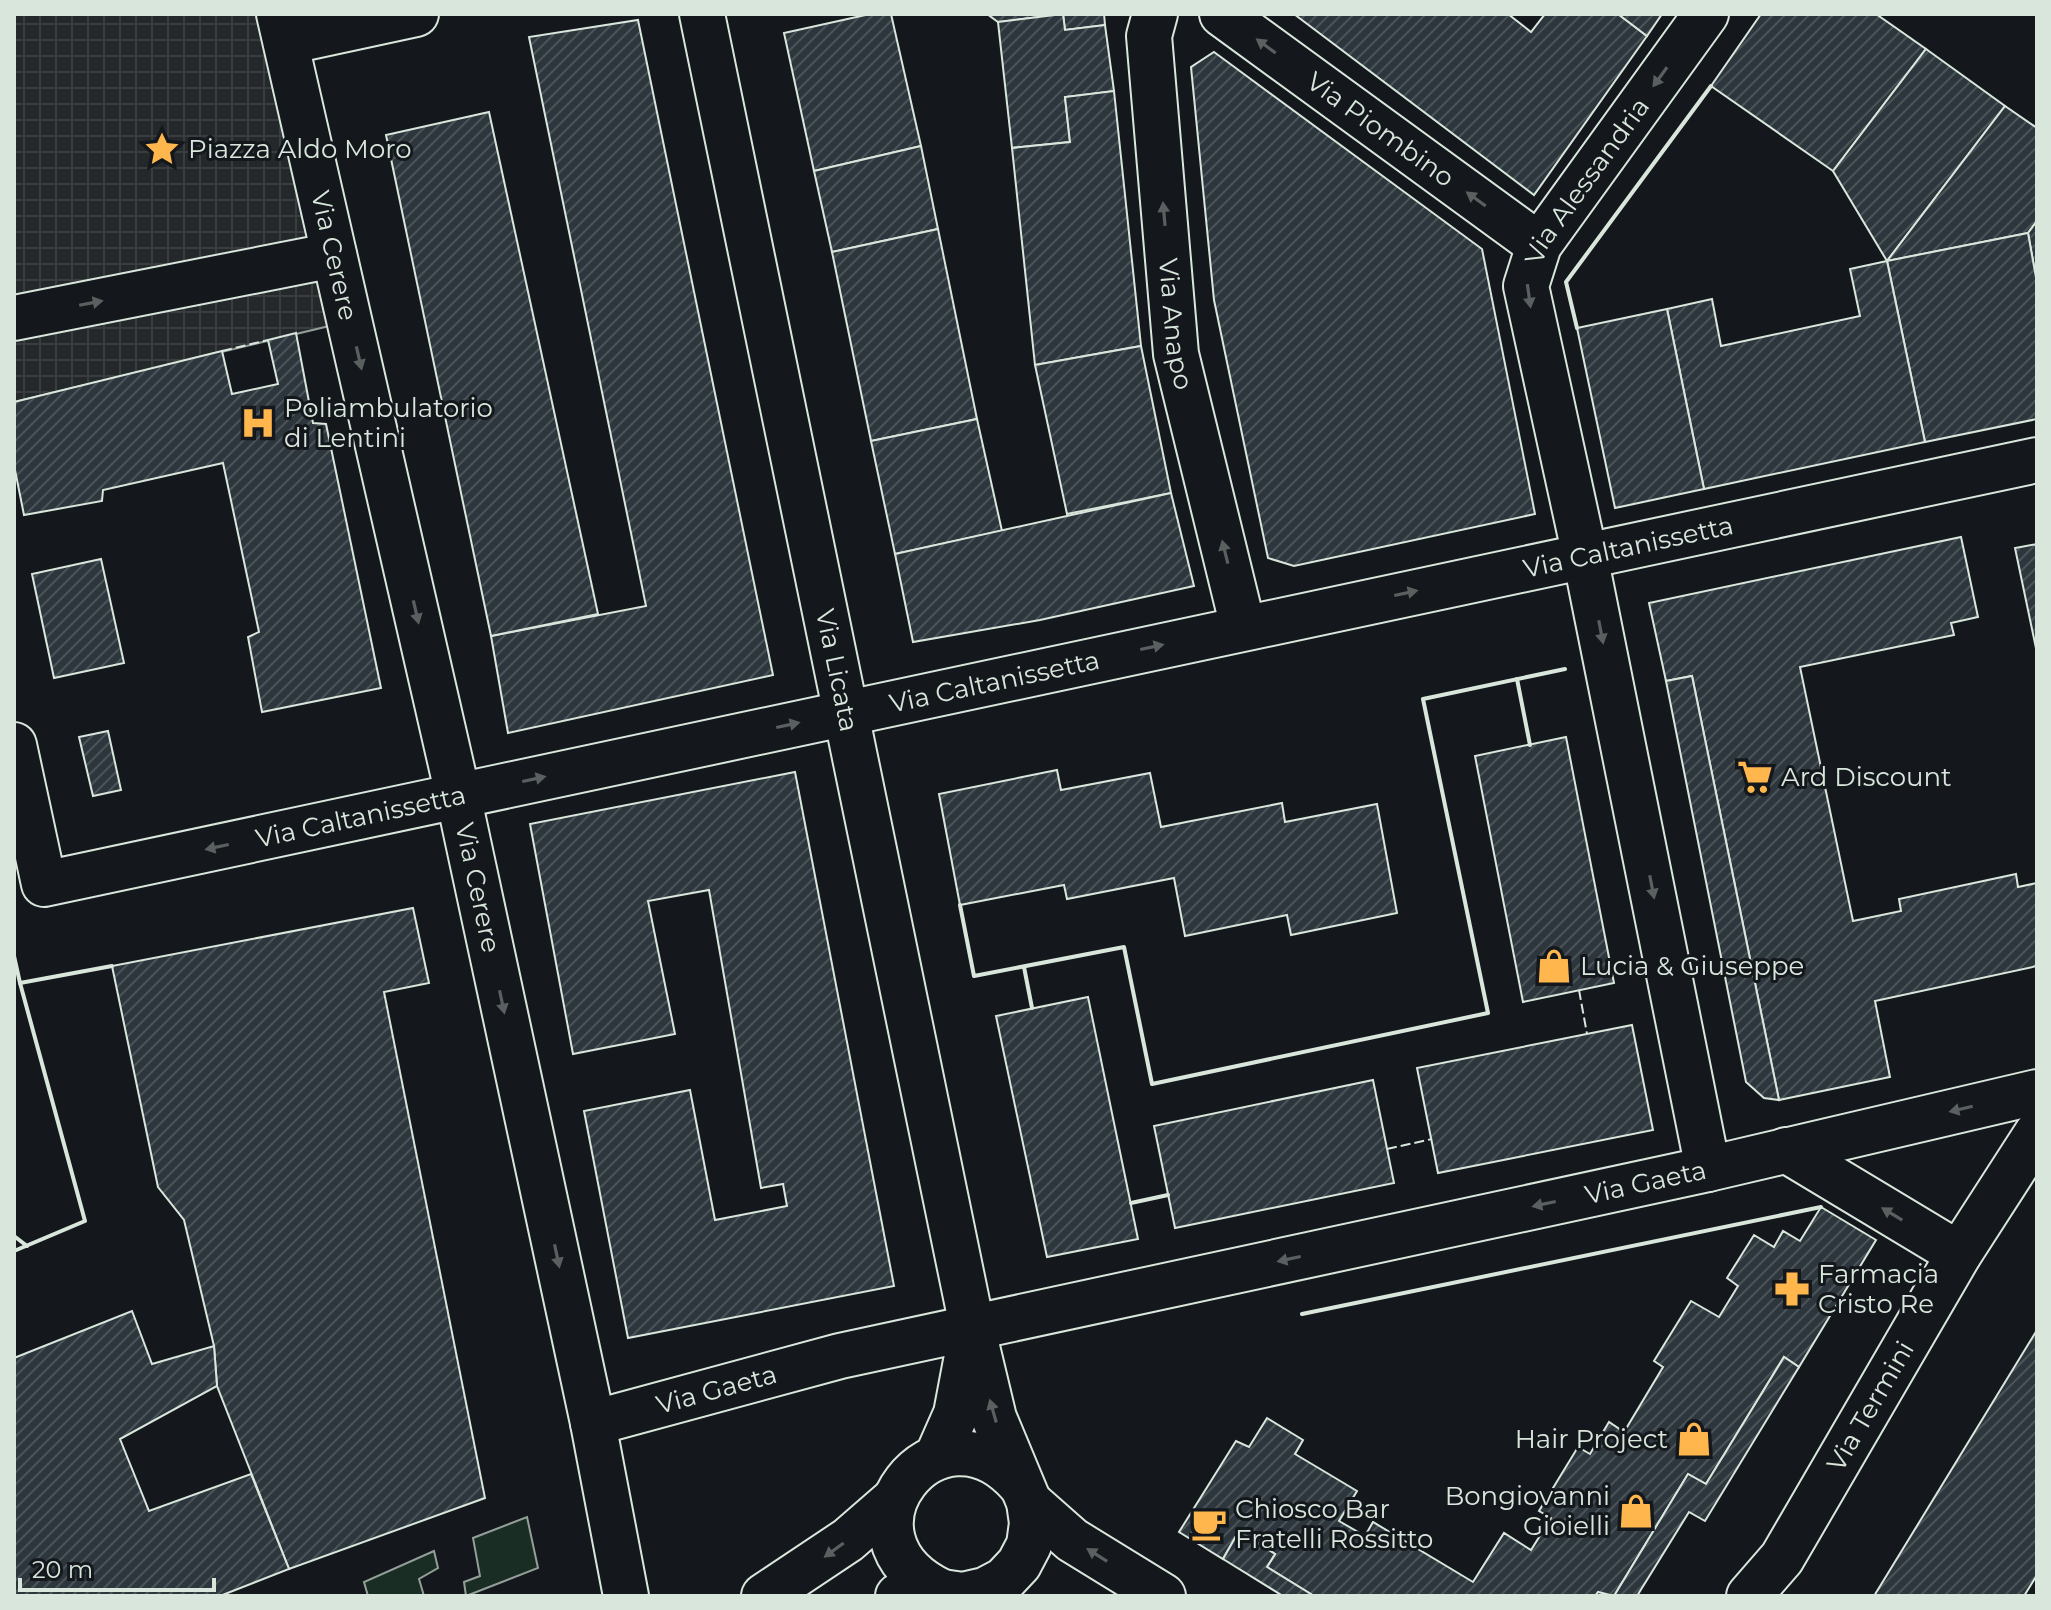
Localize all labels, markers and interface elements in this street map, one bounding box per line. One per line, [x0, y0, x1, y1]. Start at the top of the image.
one-way arrow [1256, 38, 1276, 54]
street label: Via Piombino [1300, 65, 1461, 194]
one-way arrow [1653, 67, 1669, 88]
street label: Via Alessandria [1518, 91, 1656, 268]
place icon: Piazza Aldo Moro [143, 130, 181, 168]
place label: Piazza Aldo Moro [188, 133, 412, 165]
street label: Via Cerere [304, 188, 365, 324]
one-way arrow [1466, 191, 1486, 207]
one-way arrow [1157, 201, 1170, 226]
street label: Via Anapo [1152, 257, 1200, 393]
one-way arrow [1523, 283, 1536, 308]
one-way arrow [78, 296, 103, 308]
one-way arrow [353, 346, 365, 371]
place label: Poliambulatorio di Lentini [284, 392, 493, 454]
hospital icon: Poliambulatorio di Lentini [239, 404, 277, 442]
street label: Via Caltanissetta [1520, 509, 1736, 585]
one-way arrow [1218, 539, 1230, 564]
one-way arrow [1394, 586, 1419, 599]
one-way arrow [410, 599, 423, 624]
street label: Via Licata [809, 606, 865, 734]
one-way arrow [1595, 620, 1607, 645]
one-way arrow [1140, 640, 1165, 653]
street label: Via Caltanissetta [887, 644, 1102, 720]
one-way arrow [776, 718, 801, 731]
supermarket icon: Ard Discount [1736, 758, 1774, 796]
place label: Ard Discount [1781, 761, 1952, 793]
one-way arrow [522, 772, 547, 785]
street label: Via Caltanissetta [253, 779, 469, 855]
street label: Via Cerere [448, 820, 507, 956]
one-way arrow [204, 841, 229, 854]
one-way arrow [1646, 875, 1658, 900]
shop icon: Lucia & Giuseppe [1535, 947, 1573, 985]
place label: Lucia & Giuseppe [1580, 950, 1804, 982]
one-way arrow [496, 990, 509, 1015]
one-way arrow [1948, 1104, 1973, 1116]
street label: Via Gaeta [1582, 1154, 1709, 1211]
one-way arrow [1531, 1199, 1556, 1211]
one-way arrow [1881, 1207, 1903, 1221]
one-way arrow [551, 1244, 564, 1269]
one-way arrow [1277, 1253, 1302, 1265]
place label: Farmacia Cristo Re [1818, 1258, 1939, 1320]
pharmacy icon: Farmacia Cristo Re [1773, 1270, 1811, 1308]
street label: Via Termini [1820, 1335, 1921, 1477]
street label: Via Gaeta [653, 1358, 780, 1421]
one-way arrow [986, 1399, 999, 1423]
shop icon: Hair Project [1675, 1420, 1713, 1458]
place label: Hair Project [1515, 1423, 1668, 1455]
place label: Bongiovanni Gioielli [1445, 1480, 1610, 1542]
shop icon: Bongiovanni Gioielli [1617, 1492, 1655, 1530]
place label: Chiosco Bar Fratelli Rossitto [1235, 1493, 1433, 1555]
cafe icon: Chiosco Bar Fratelli Rossitto [1190, 1505, 1228, 1543]
scale bar [20, 1542, 214, 1592]
one-way arrow [823, 1542, 844, 1558]
one-way arrow [1086, 1548, 1108, 1562]
text: 20 m [32, 1555, 93, 1584]

